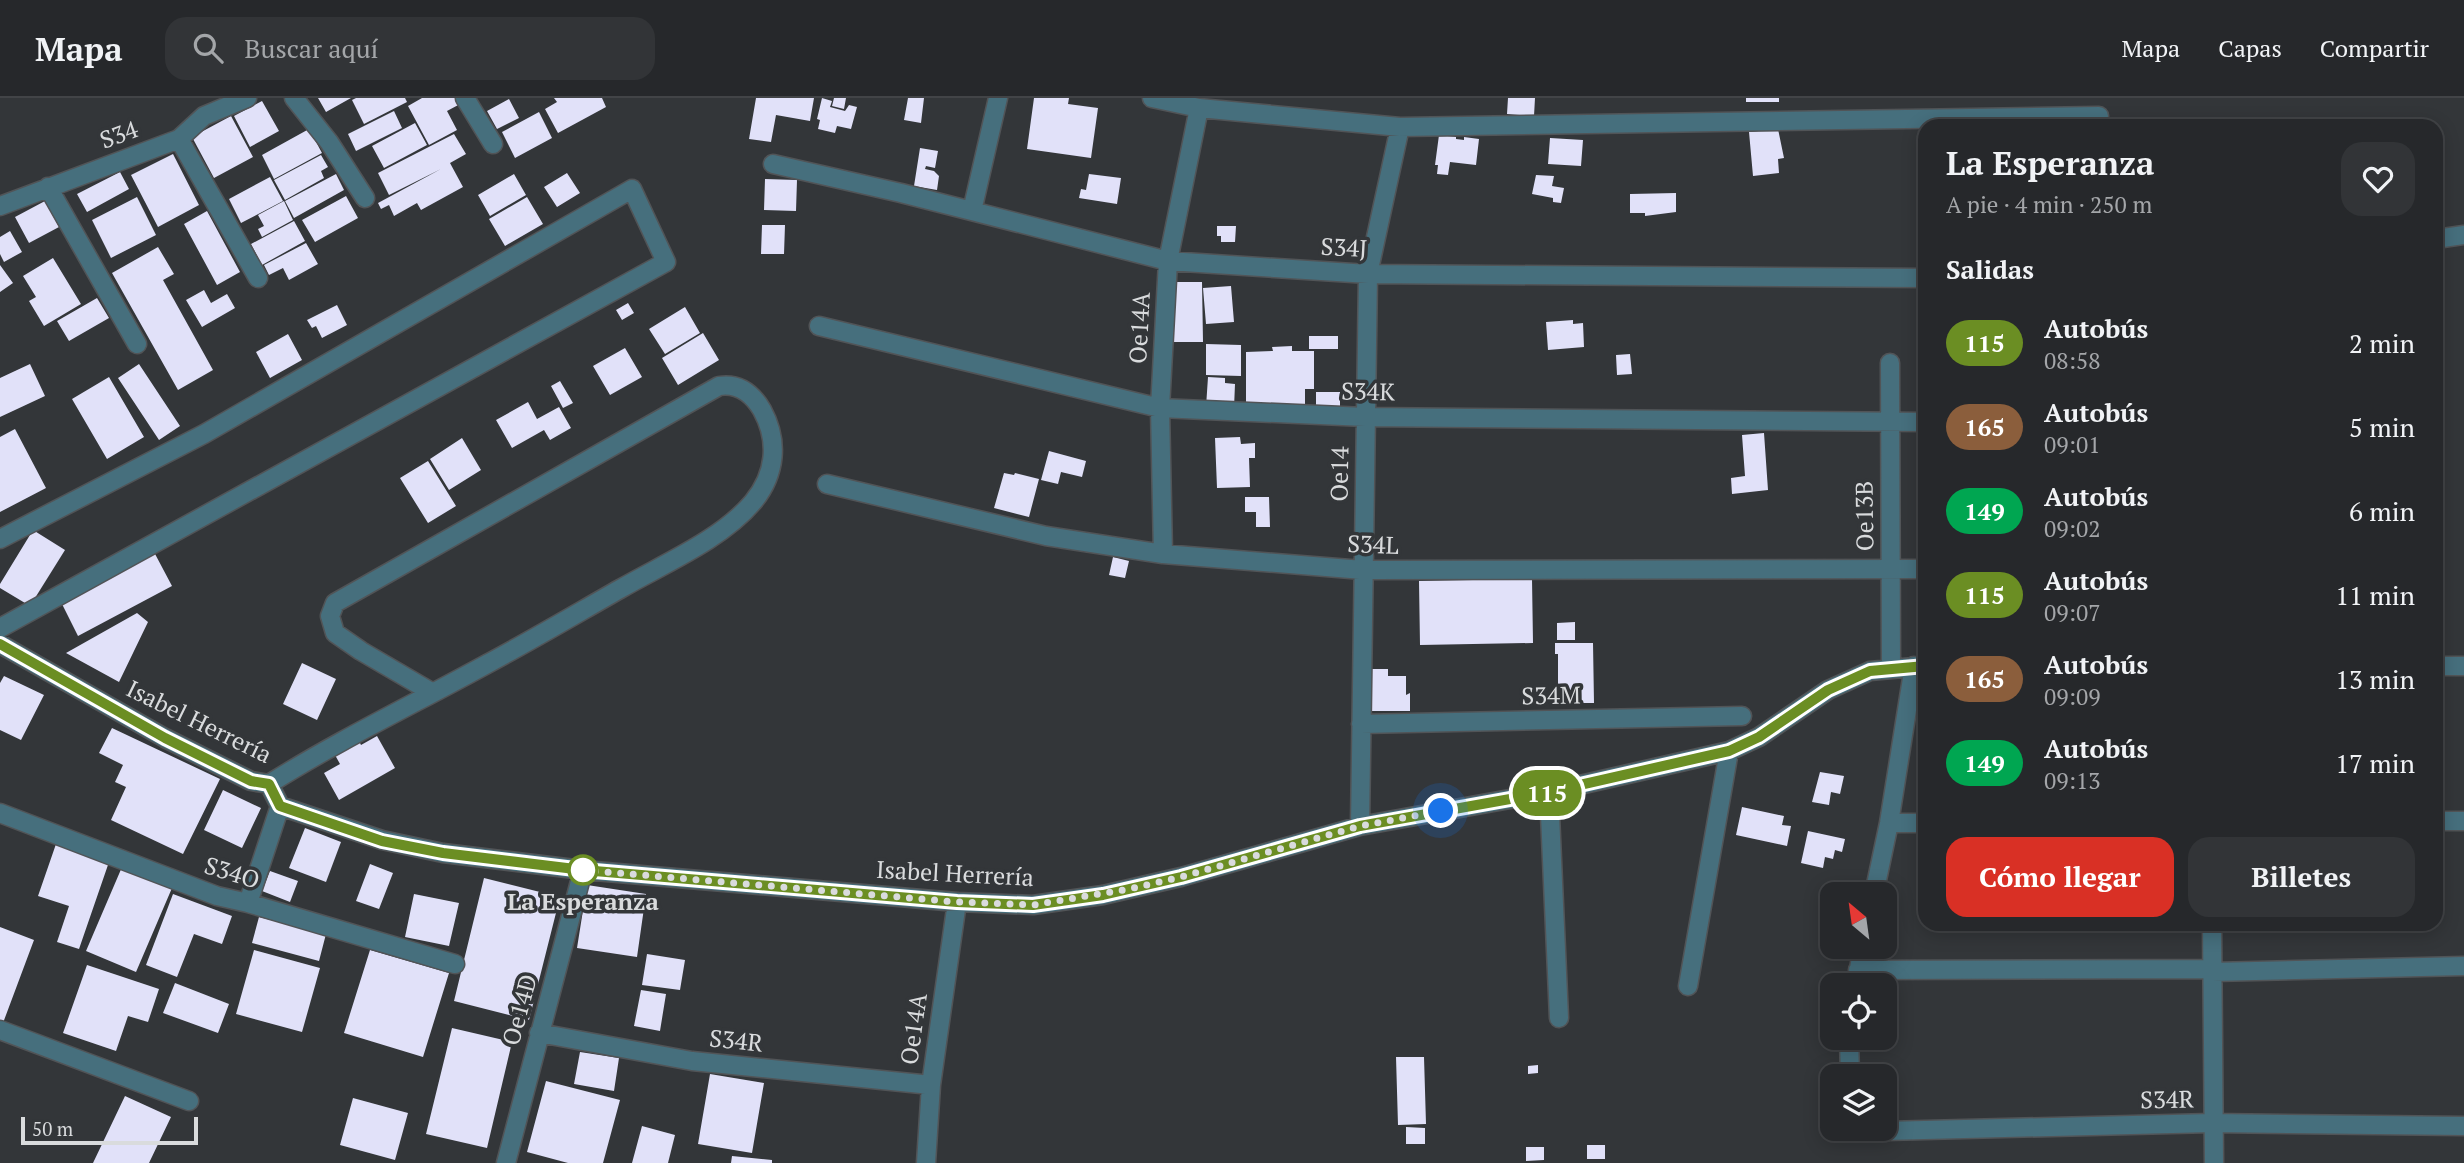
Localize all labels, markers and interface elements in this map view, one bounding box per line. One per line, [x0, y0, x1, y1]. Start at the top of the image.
search box [165, 17, 655, 80]
text: Mapa [35, 27, 123, 70]
icon: search [189, 29, 227, 67]
text: Buscar aquí [245, 31, 378, 65]
text: Mapa [2122, 32, 2180, 64]
text: Capas [2218, 32, 2282, 64]
text: Compartir [2320, 32, 2429, 64]
street label: S34 [95, 112, 142, 156]
text: La Esperanza [1946, 141, 2154, 184]
button: heart [2341, 142, 2415, 216]
text: A pie · 4 min · 250 m [1946, 189, 2152, 220]
street label: S34J [1320, 230, 1368, 264]
text: Salidas [1946, 252, 2034, 286]
street label: Oe14A [1121, 291, 1157, 365]
text: Autobús [2044, 311, 2148, 345]
text: 2 min [2349, 326, 2415, 360]
text: 115 [1964, 327, 2005, 359]
text: 08:58 [2044, 345, 2101, 376]
street label: S34K [1341, 375, 1396, 407]
text: Autobús [2044, 395, 2148, 429]
text: 5 min [2349, 410, 2415, 444]
text: 165 [1964, 411, 2005, 443]
text: 09:01 [2044, 429, 2101, 460]
street label: Oe14 [1323, 446, 1355, 502]
text: Autobús [2044, 479, 2148, 513]
street label: Oe13B [1847, 481, 1881, 551]
text: 6 min [2349, 494, 2415, 528]
text: 149 [1964, 495, 2005, 527]
text: 09:02 [2044, 513, 2101, 544]
street label: S34L [1347, 527, 1399, 561]
text: Autobús [2044, 563, 2148, 597]
text: 11 min [2335, 578, 2415, 612]
text: 115 [1964, 579, 2005, 611]
text: 09:07 [2044, 597, 2101, 628]
text: Autobús [2044, 647, 2148, 681]
text: 13 min [2335, 662, 2415, 696]
text: 165 [1964, 663, 2005, 695]
street label: Isabel Herrería [122, 672, 277, 770]
street label: S34M [1521, 678, 1581, 712]
text: 09:09 [2044, 681, 2101, 712]
text: Autobús [2044, 731, 2148, 765]
text: 17 min [2335, 746, 2415, 780]
text: 149 [1964, 747, 2005, 779]
text: 09:13 [2044, 765, 2101, 796]
line badge: 115 [1507, 770, 1587, 816]
text: 115 [1527, 777, 1567, 809]
your location [1423, 793, 1458, 828]
button: Cómo llegar [1946, 837, 2174, 917]
button: Billetes [2188, 837, 2415, 917]
street label: S34O [201, 849, 264, 896]
street label: Isabel Herrería [875, 853, 1035, 893]
marker: La Esperanza [568, 855, 598, 885]
north arrow [1820, 882, 1897, 959]
map controls [1820, 882, 1897, 1141]
place label: La Esperanza [507, 885, 659, 917]
street label: Oe14D [494, 971, 544, 1049]
button: locate [1820, 973, 1897, 1050]
street label: Oe14A [892, 990, 934, 1067]
street label: S34R [708, 1021, 765, 1059]
button: layers [1820, 1064, 1897, 1141]
street label: S34R [2140, 1083, 2195, 1115]
scale bar [21, 1114, 198, 1146]
text: 50 m [32, 1116, 73, 1141]

